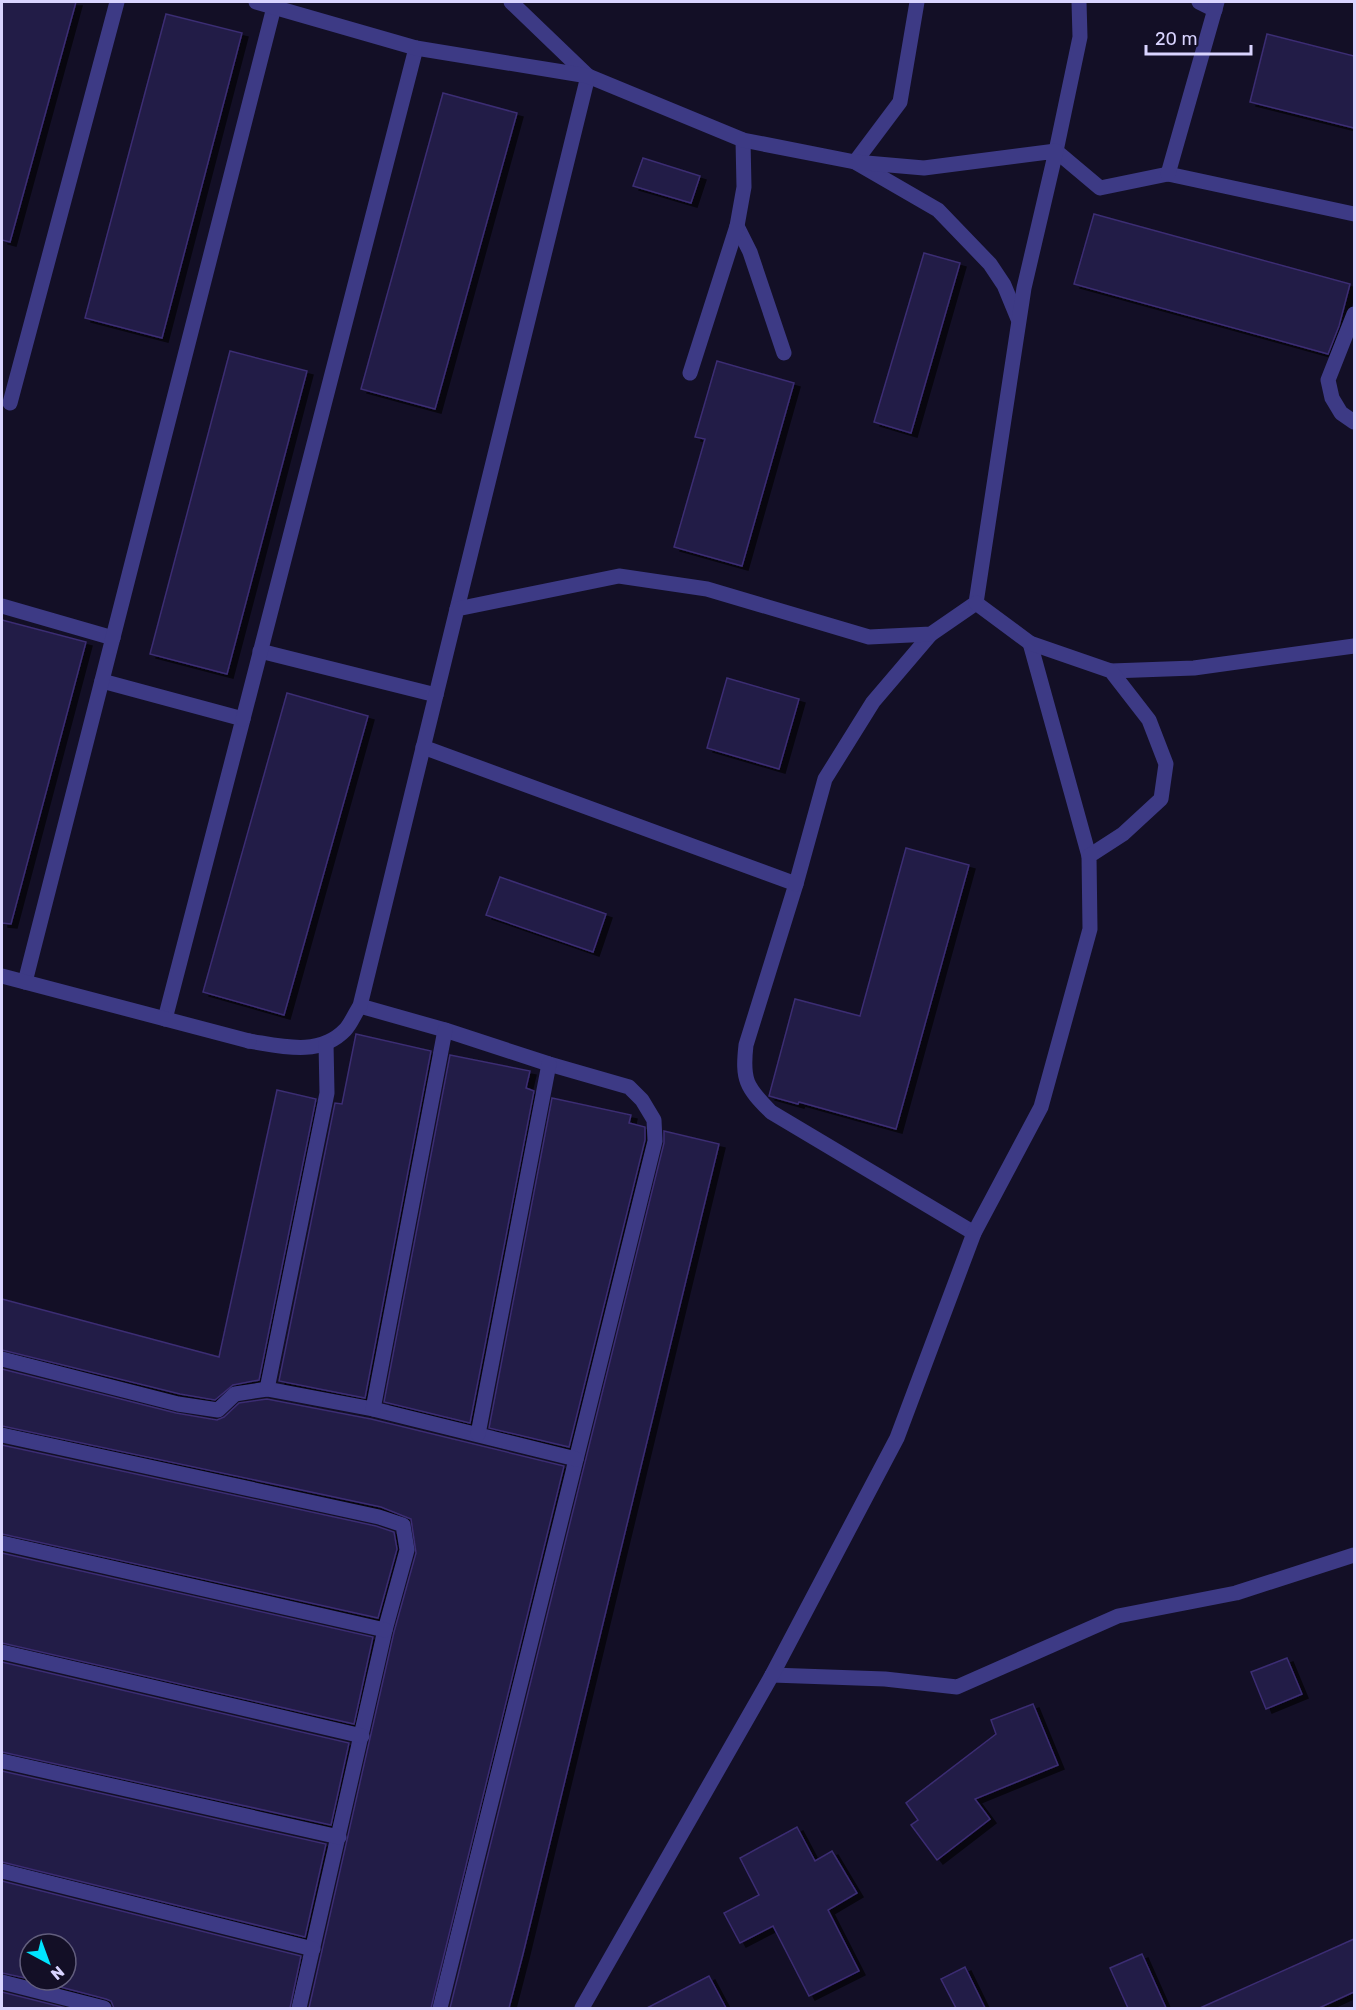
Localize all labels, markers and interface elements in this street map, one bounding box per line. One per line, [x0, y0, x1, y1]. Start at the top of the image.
scale bar [1146, 18, 1251, 56]
text: 20 m [1155, 28, 1197, 50]
north arrow [18, 1932, 78, 1992]
text: N [47, 1962, 68, 1984]

